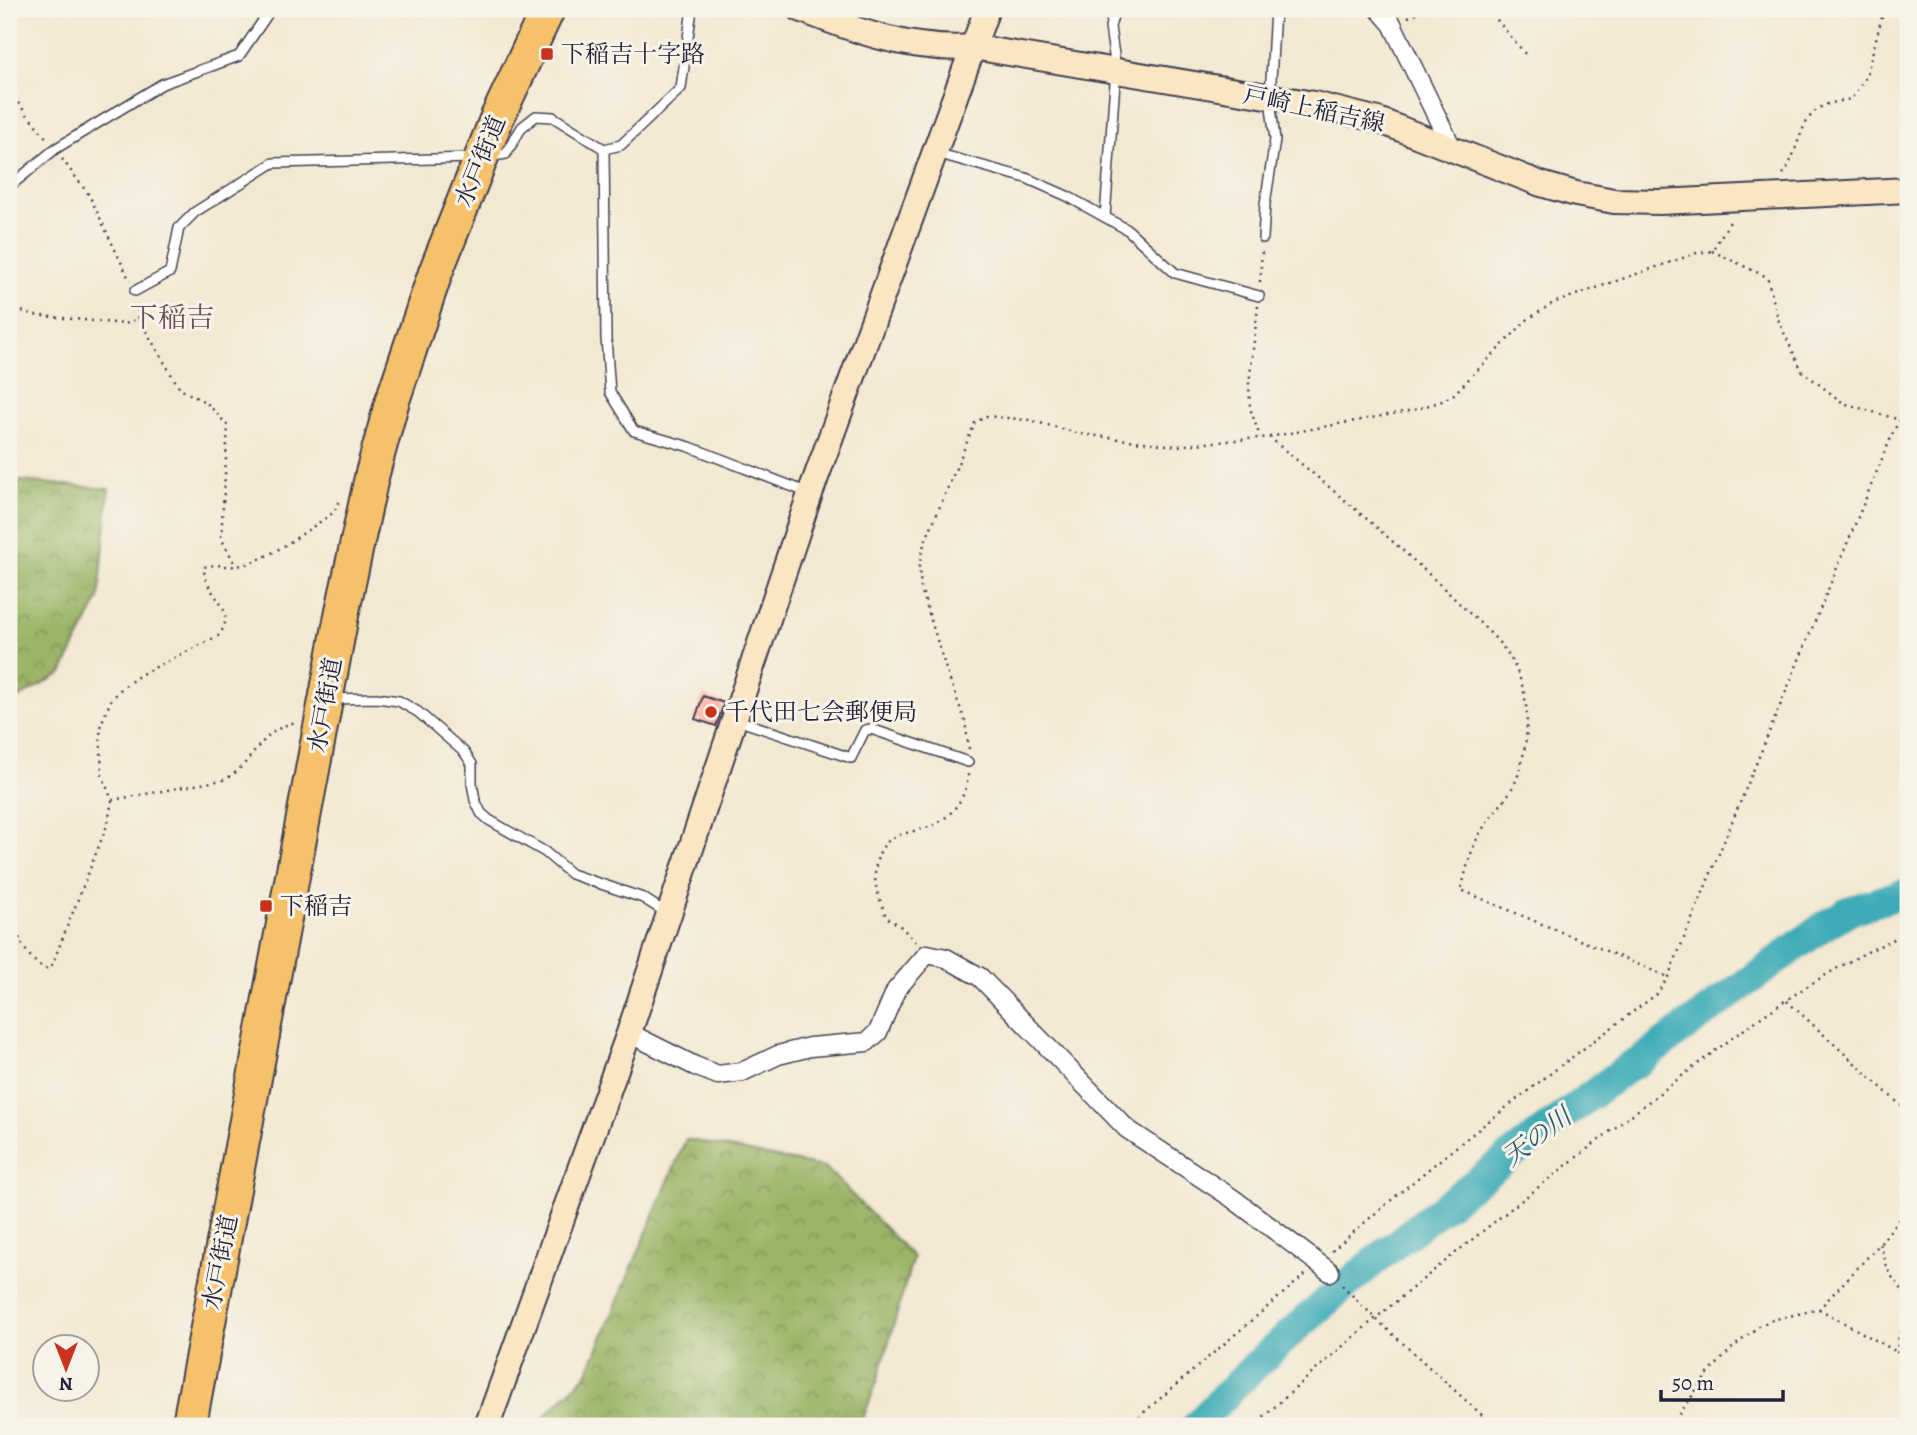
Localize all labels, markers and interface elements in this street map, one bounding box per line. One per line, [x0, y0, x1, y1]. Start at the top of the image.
place label: 下稲吉十字路 [561, 38, 705, 70]
marker: 下稲吉十字路 [539, 46, 555, 62]
street label: 戸崎上稲吉線 [1240, 78, 1388, 140]
street label: 水戸街道 [447, 111, 513, 211]
district label: 下稲吉 [130, 299, 214, 337]
street label: 水戸街道 [301, 655, 349, 755]
place label: 千代田七会郵便局 [725, 696, 917, 728]
marker: 千代田七会郵便局 [703, 704, 719, 720]
place label: 下稲吉 [280, 890, 352, 922]
marker: 下稲吉 [258, 898, 274, 914]
water label: 天の川 [1495, 1098, 1581, 1174]
street label: 水戸街道 [195, 1212, 245, 1312]
north arrow [32, 1334, 102, 1404]
scale bar [1661, 1358, 1784, 1402]
text: 50 m [1672, 1369, 1714, 1397]
text: N [59, 1371, 73, 1397]

